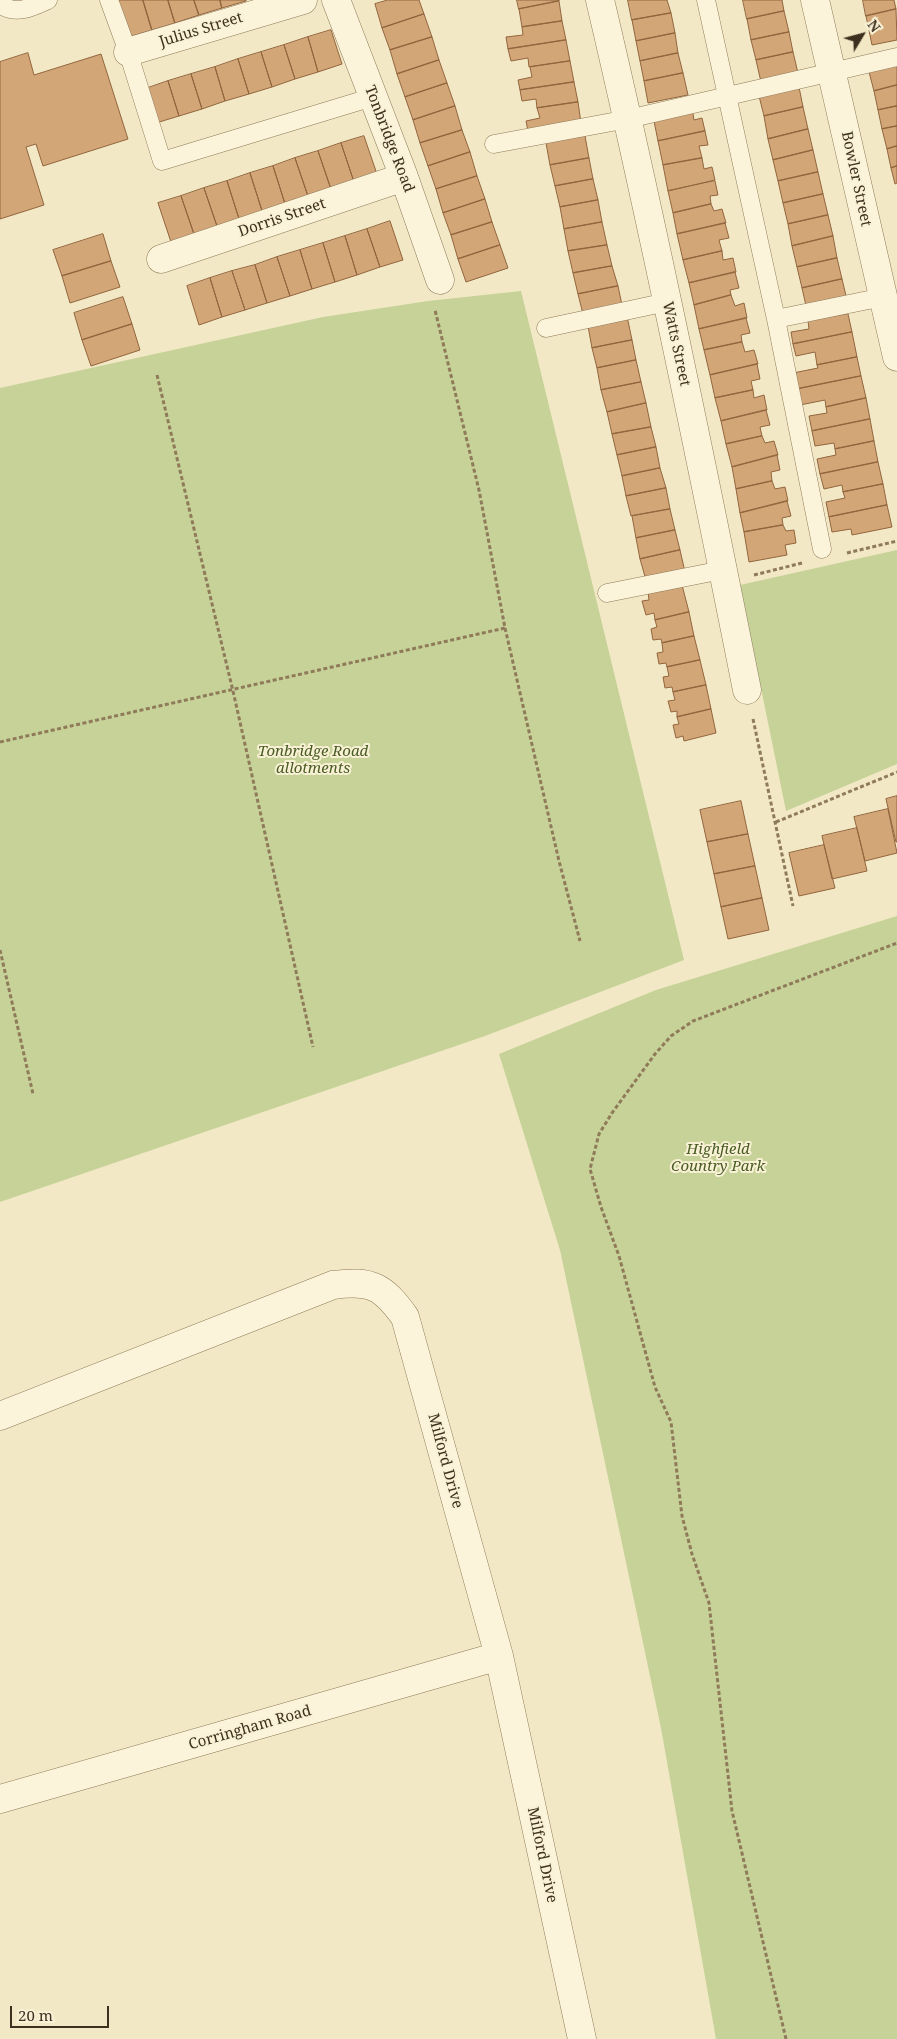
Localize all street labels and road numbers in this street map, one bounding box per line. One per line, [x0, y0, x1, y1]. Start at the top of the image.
street label: Julius Street [157, 9, 245, 51]
street label: Tonbridge Road [360, 83, 418, 195]
street label: Bowler Street [837, 130, 875, 228]
street label: Dorris Street [236, 195, 328, 241]
street label: Watts Street [658, 300, 694, 388]
street label: Milford Drive [424, 1412, 466, 1510]
street label: Corringham Road [187, 1702, 313, 1754]
street label: Milford Drive [523, 1806, 561, 1904]

